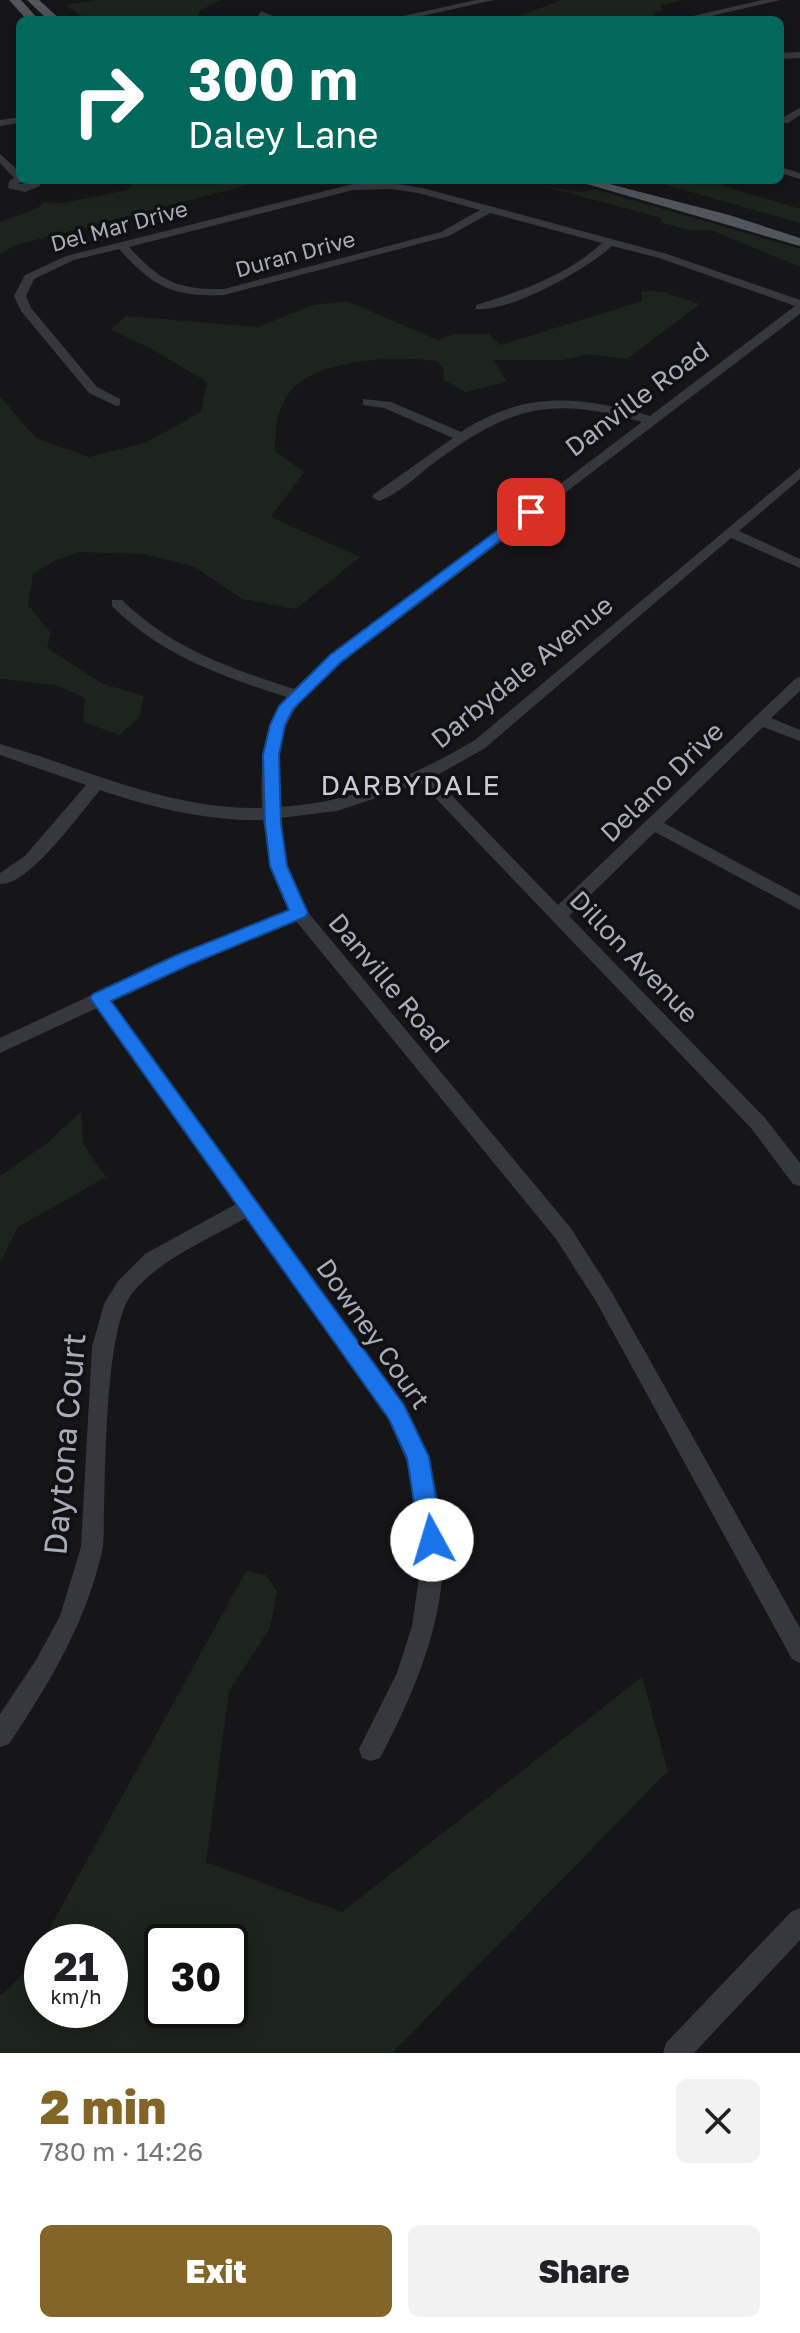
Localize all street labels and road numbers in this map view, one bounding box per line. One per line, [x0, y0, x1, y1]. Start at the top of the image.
street label: Del Mar Drive [47, 194, 190, 257]
street label: Duran Drive [232, 225, 358, 282]
street label: Danville Road [559, 335, 715, 463]
street label: Darbydale Avenue [425, 589, 619, 754]
street label: Delano Drive [594, 715, 730, 848]
street label: Dillon Avenue [564, 884, 705, 1029]
street label: Danville Road [322, 907, 456, 1058]
street label: Downey Court [310, 1253, 437, 1415]
street label: Daytona Court [35, 1331, 93, 1557]

